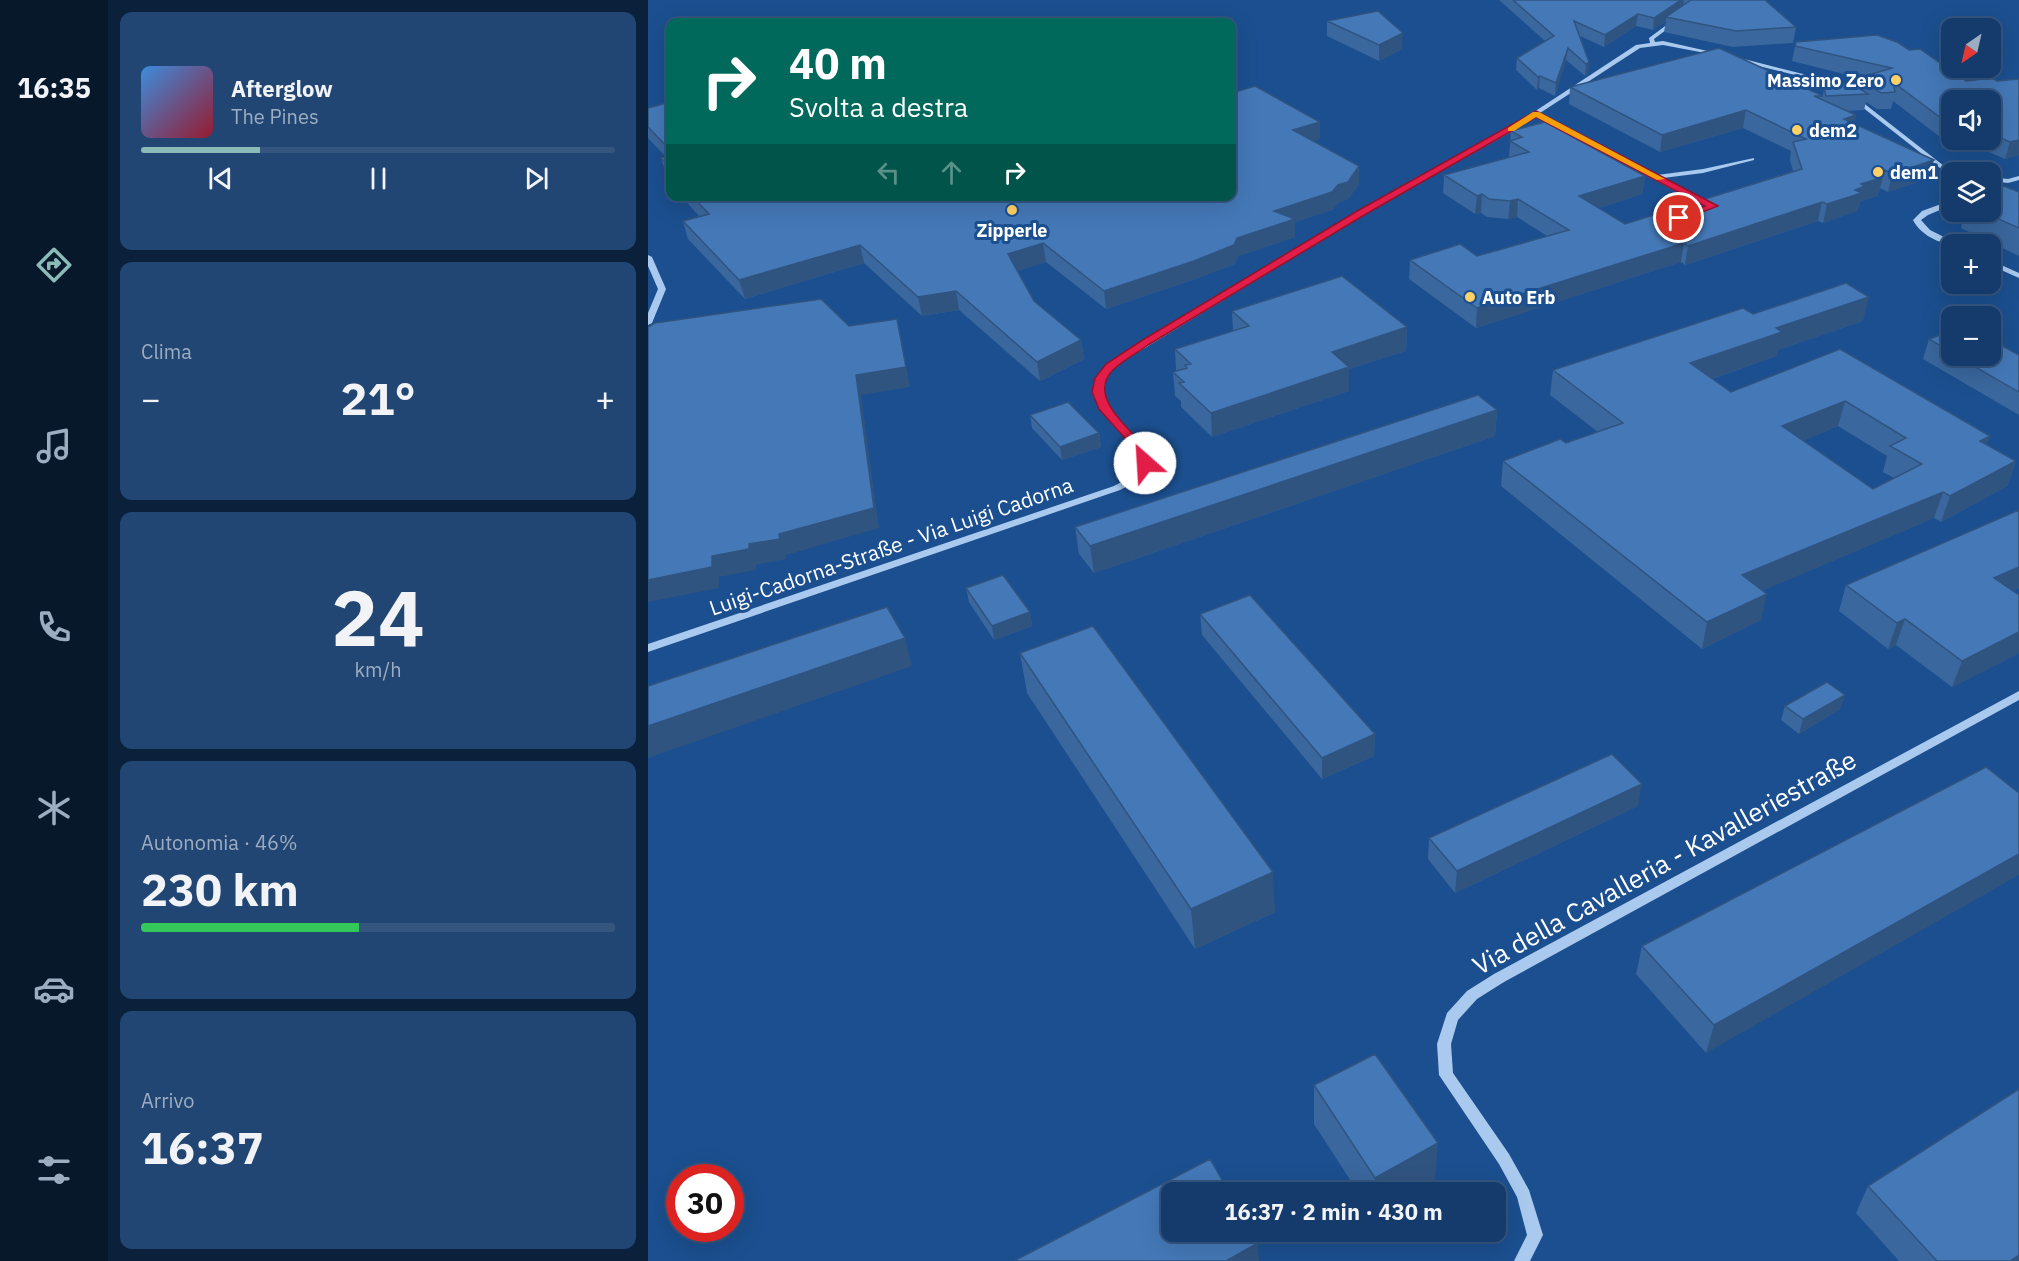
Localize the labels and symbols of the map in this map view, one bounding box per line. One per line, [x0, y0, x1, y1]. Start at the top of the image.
north arrow [1941, 18, 2001, 78]
place label: Massimo Zero [1767, 69, 1884, 92]
marker: Massimo Zero [1889, 73, 1903, 87]
place label: dem2 [1809, 119, 1857, 142]
marker: dem2 [1790, 123, 1804, 137]
place label: dem1 [1890, 161, 1938, 184]
marker: dem1 [1871, 165, 1885, 179]
pin [1653, 192, 1704, 243]
marker: Zipperle [1005, 203, 1019, 217]
place label: Zipperle [977, 219, 1047, 242]
place label: Auto Erb [1482, 286, 1555, 309]
marker: Auto Erb [1463, 290, 1477, 304]
position arrow [1113, 431, 1177, 495]
street label: Luigi-Cadorna-Straße - Via Luigi Cadorna [705, 470, 1077, 622]
street label: Via della Cavalleria - Kavalleriestraße [1466, 742, 1862, 982]
speed limit sign: 30 [666, 1164, 744, 1242]

